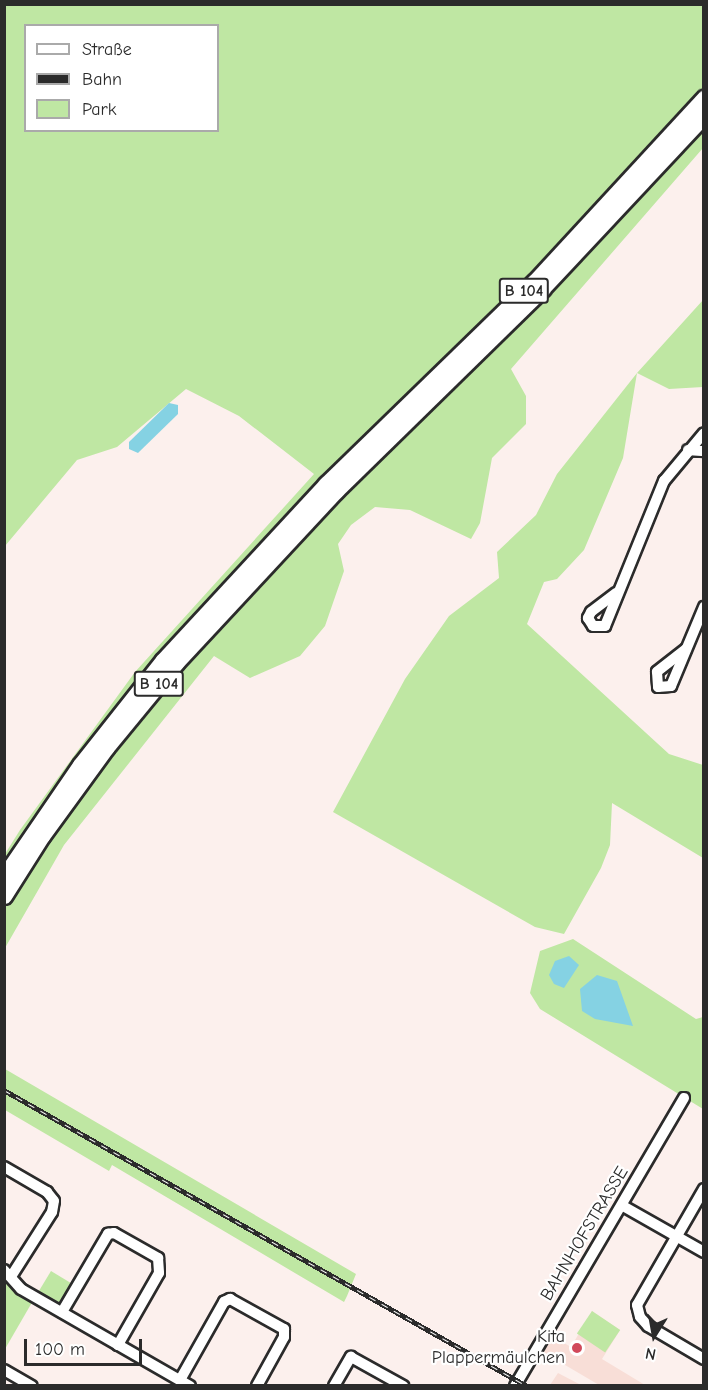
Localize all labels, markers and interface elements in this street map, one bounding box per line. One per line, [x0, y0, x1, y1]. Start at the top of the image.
legend [24, 24, 219, 132]
text: Straße [82, 39, 132, 60]
text: Bahn [82, 69, 122, 90]
text: Park [82, 99, 116, 120]
road number: B 104 [498, 278, 550, 304]
road number: B 104 [134, 671, 184, 697]
street label: BAHNHOFSTRASSE [536, 1163, 634, 1305]
north arrow [624, 1306, 684, 1366]
scale bar [27, 1327, 146, 1365]
place label: Kita Plappermäulchen [432, 1327, 565, 1370]
text: 100 m [35, 1339, 85, 1360]
marker: Kita Plappermäulchen [570, 1341, 584, 1355]
text: N [644, 1344, 657, 1363]

